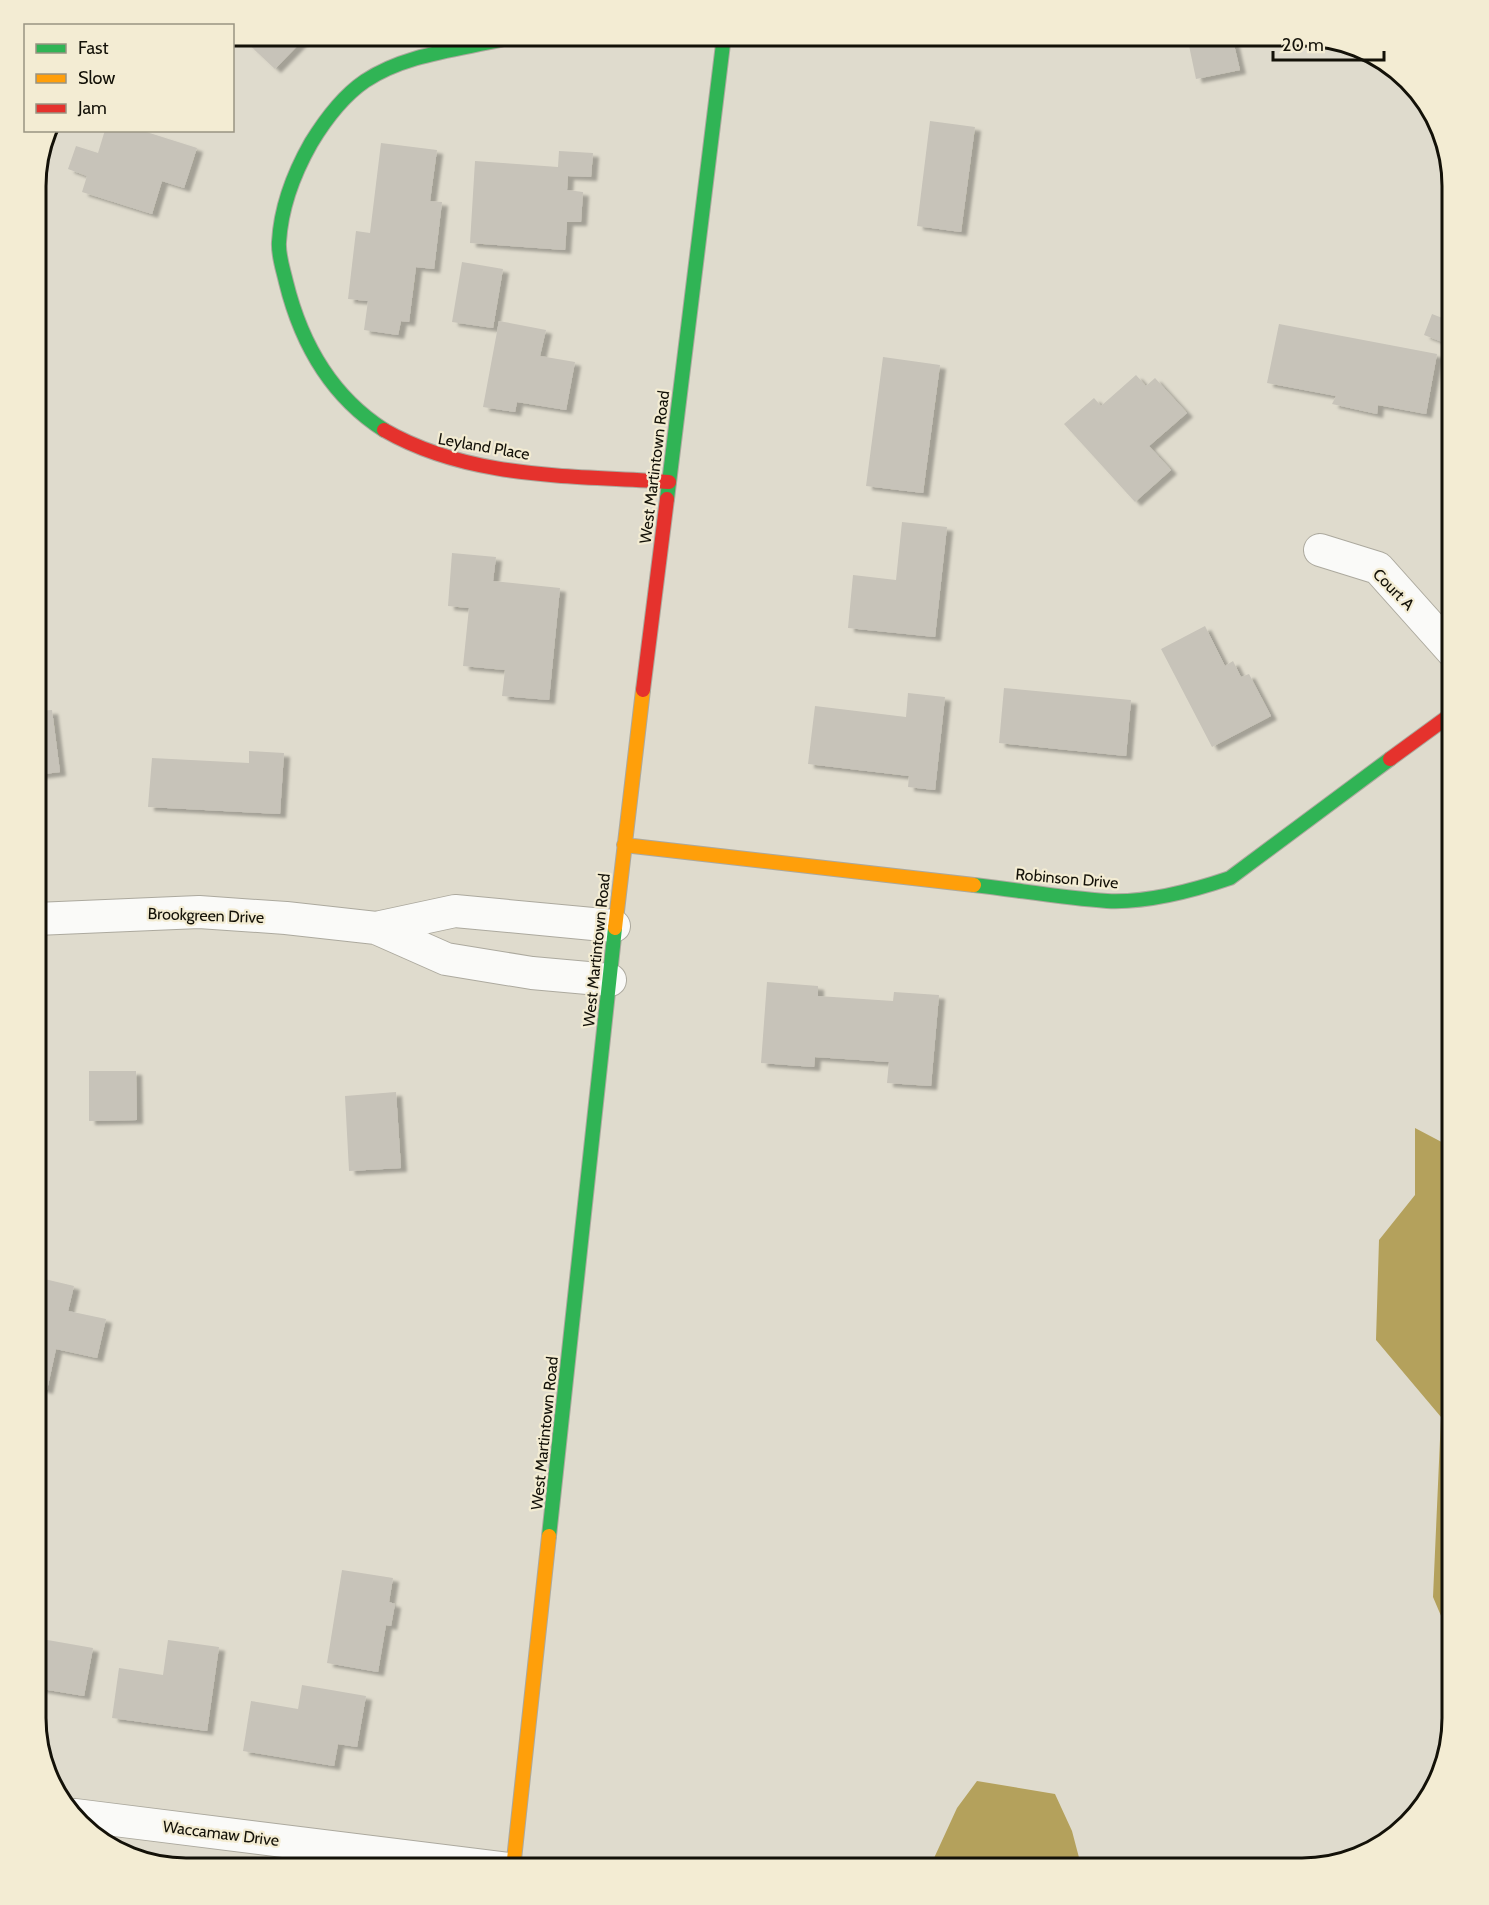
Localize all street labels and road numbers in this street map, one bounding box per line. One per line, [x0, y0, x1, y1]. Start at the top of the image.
street label: West Martintown Road [636, 389, 673, 545]
street label: Leyland Place [437, 429, 531, 464]
street label: Court A [1369, 565, 1418, 614]
street label: Robinson Drive [1015, 865, 1119, 892]
street label: West Martintown Road [579, 872, 614, 1028]
street label: Brookgreen Drive [147, 904, 264, 927]
street label: West Martintown Road [527, 1355, 562, 1511]
street label: Waccamaw Drive [162, 1817, 280, 1850]

